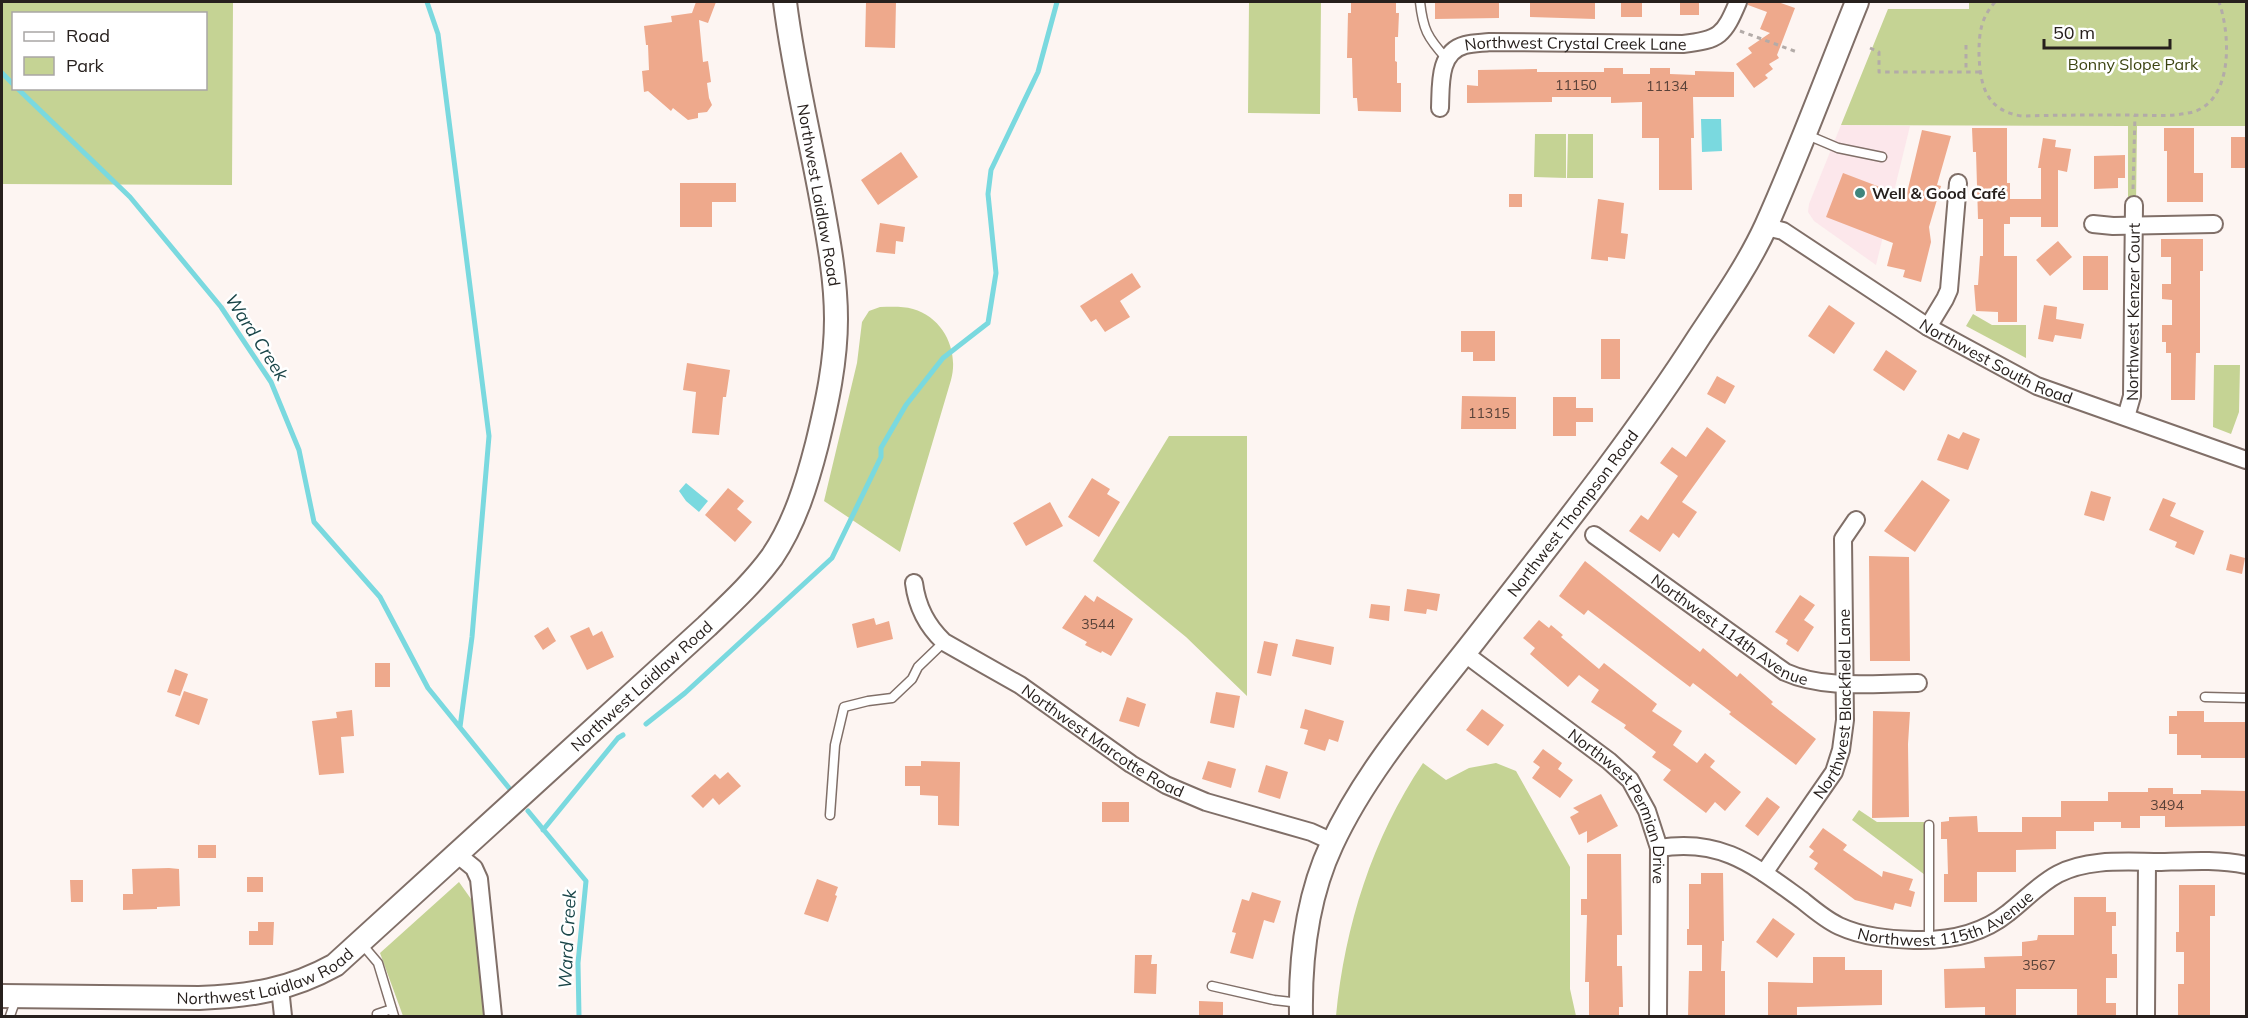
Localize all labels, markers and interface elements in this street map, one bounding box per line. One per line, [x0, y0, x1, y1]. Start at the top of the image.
legend [12, 12, 207, 90]
scale bar [2044, 12, 2170, 50]
text: 50 m [2053, 21, 2095, 44]
text: Road [66, 24, 110, 47]
street label: Northwest Crystal Creek Lane [1463, 32, 1687, 55]
text: Park [66, 54, 105, 77]
park label: Bonny Slope Park [2068, 54, 2199, 74]
house number: 11150 [1555, 76, 1597, 94]
house number: 11134 [1646, 77, 1689, 95]
street label: Northwest Laidlaw Road [793, 102, 845, 288]
place label: Well & Good Café [1872, 183, 2006, 203]
marker: Well & Good Café [1853, 186, 1867, 200]
street label: Northwest Kenzer Court [2122, 222, 2144, 401]
water label: Ward Creek [220, 289, 294, 386]
street label: Northwest South Road [1916, 314, 2075, 408]
house number: 11315 [1468, 404, 1510, 422]
street label: Northwest Thompson Road [1503, 426, 1642, 600]
street label: Northwest 114th Avenue [1647, 569, 1810, 689]
street label: Northwest Blackfield Lane [1809, 609, 1855, 803]
house number: 3544 [1081, 615, 1115, 633]
street label: Northwest Laidlaw Road [566, 616, 716, 755]
street label: Northwest Marcotte Road [1018, 679, 1187, 802]
street label: Northwest Permian Drive [1564, 724, 1669, 884]
house number: 3494 [2150, 796, 2184, 814]
street label: Northwest 115th Avenue [1856, 886, 2037, 950]
water label: Ward Creek [553, 888, 581, 989]
street label: Northwest Laidlaw Road [176, 943, 357, 1008]
house number: 3567 [2022, 956, 2056, 974]

